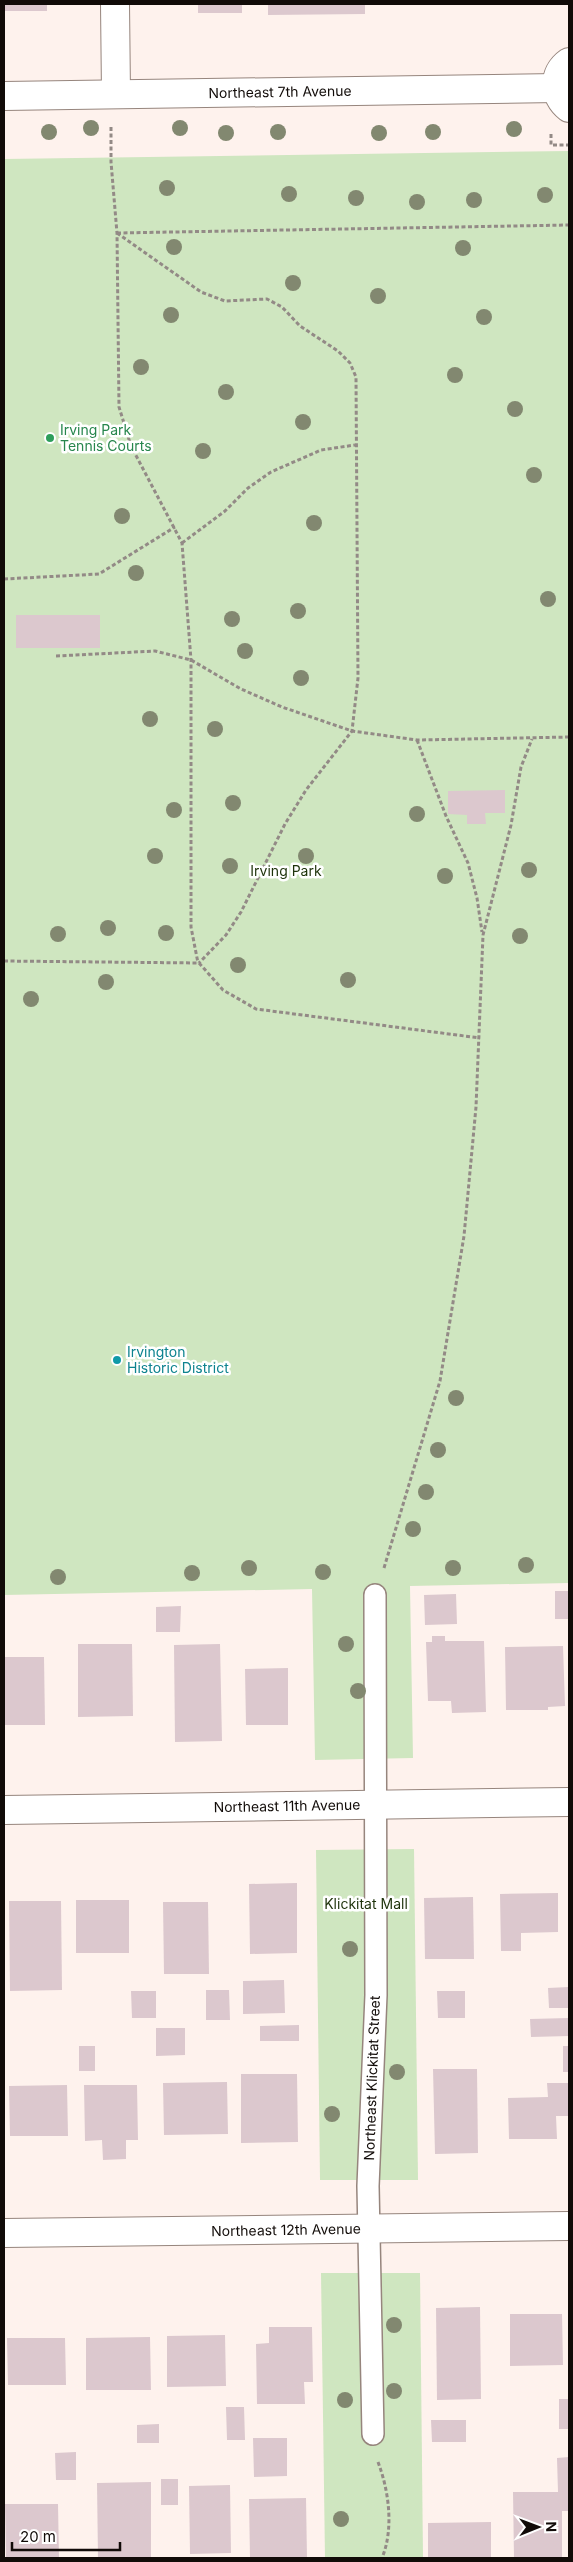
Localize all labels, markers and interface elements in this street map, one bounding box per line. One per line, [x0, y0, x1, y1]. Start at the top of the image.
street label: Northeast 7th Avenue [208, 82, 352, 101]
place label: Irving Park Tennis Courts [60, 421, 152, 454]
marker: Irving Park Tennis Courts [44, 432, 56, 444]
park label: Irving Park [250, 862, 322, 879]
place label: Irvington Historic District [127, 1343, 229, 1376]
marker: Irvington Historic District [111, 1354, 123, 1366]
street label: Northeast 11th Avenue [213, 1796, 361, 1815]
park label: Klickitat Mall [324, 1895, 408, 1912]
street label: Northeast Klickitat Street [360, 1995, 383, 2161]
street label: Northeast 12th Avenue [211, 2220, 361, 2239]
north arrow [513, 2502, 563, 2552]
scale bar [12, 2520, 120, 2552]
text: N [543, 2521, 560, 2532]
text: 20 m [20, 2527, 56, 2546]

